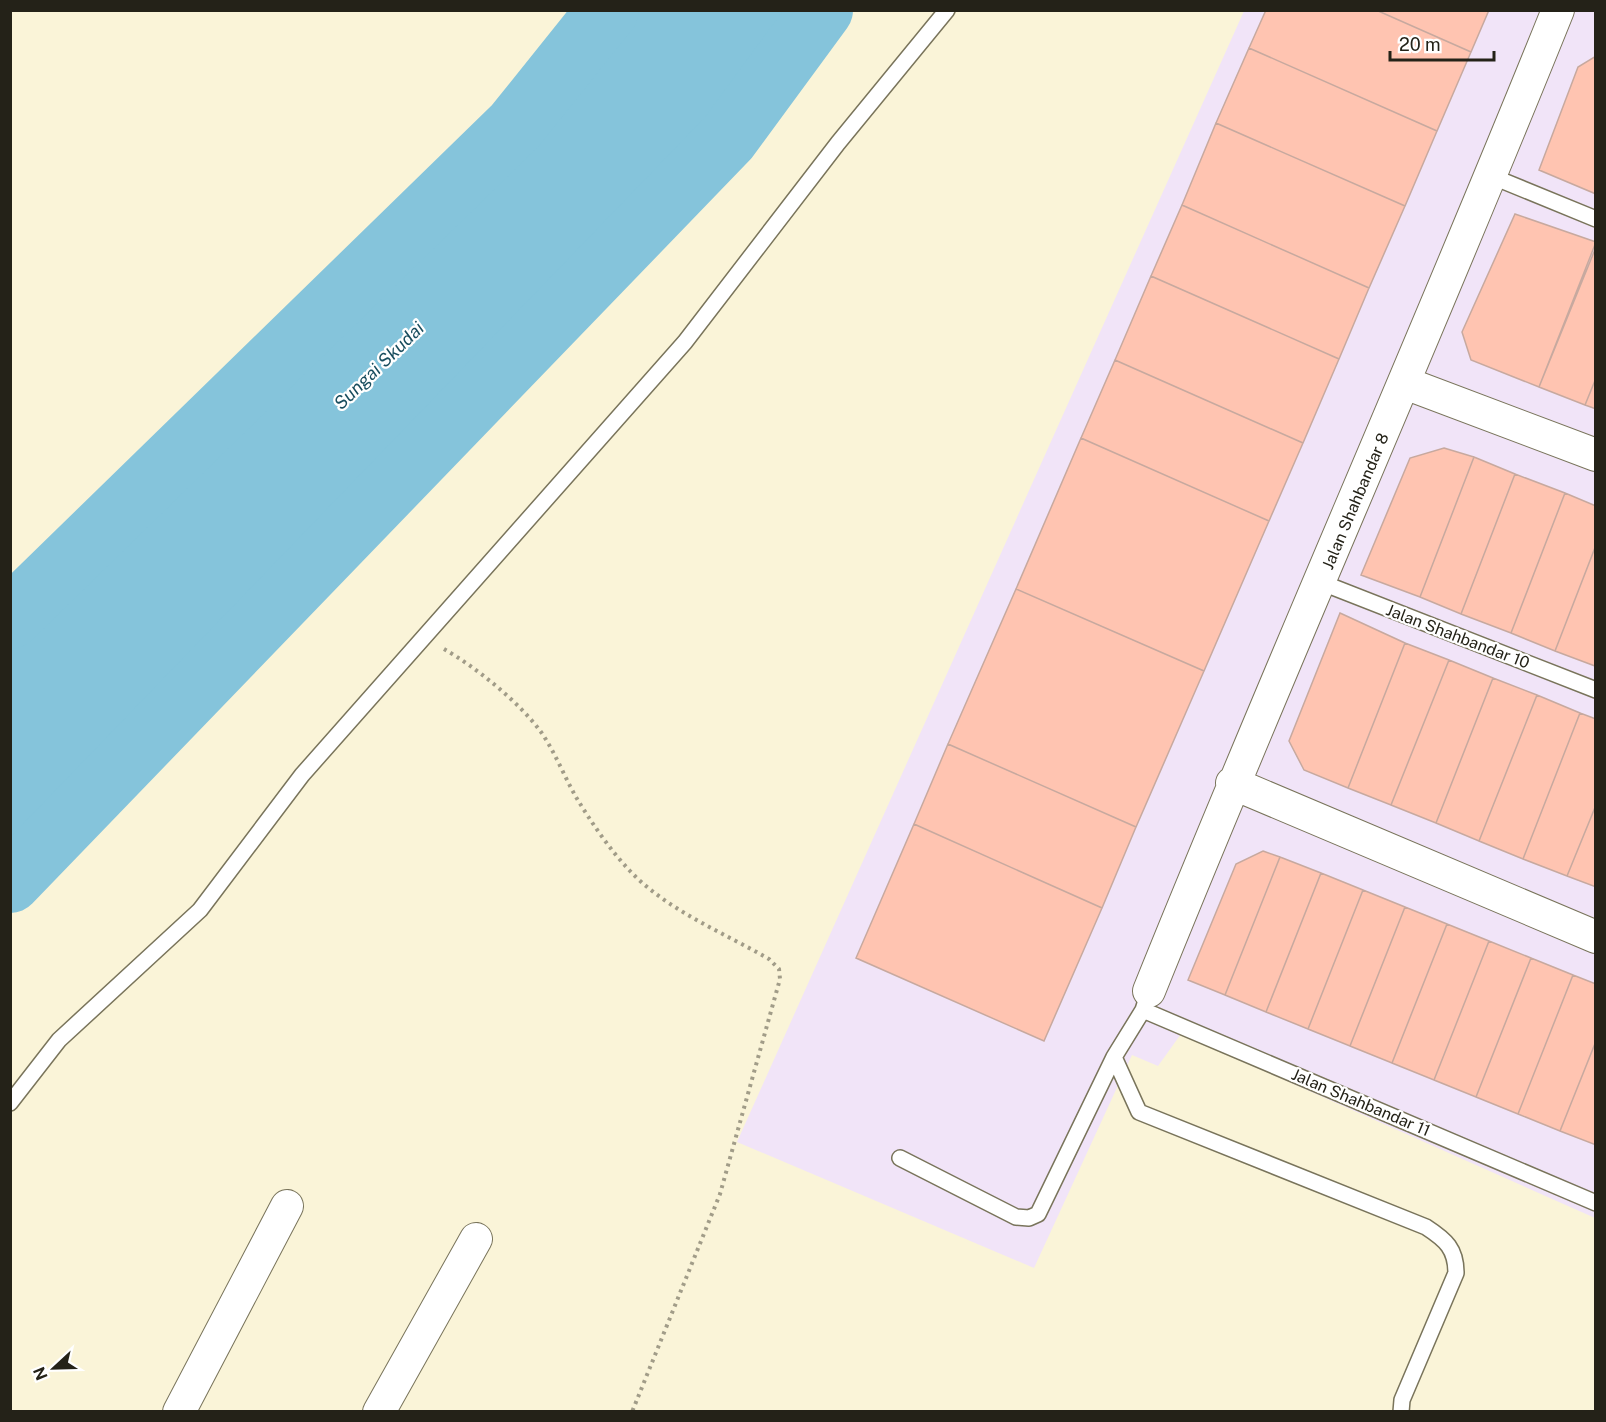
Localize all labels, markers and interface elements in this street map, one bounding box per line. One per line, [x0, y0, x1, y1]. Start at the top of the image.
scale bar [1390, 24, 1494, 62]
text: 20 m [1399, 34, 1441, 55]
water label: Sungai Skudai [329, 317, 428, 414]
street label: Jalan Shahbandar 8 [1318, 430, 1393, 572]
street label: Jalan Shahbandar 10 [1383, 600, 1532, 673]
street label: Jalan Shahbandar 11 [1289, 1065, 1433, 1140]
north arrow [24, 1338, 84, 1398]
text: N [29, 1364, 52, 1383]

